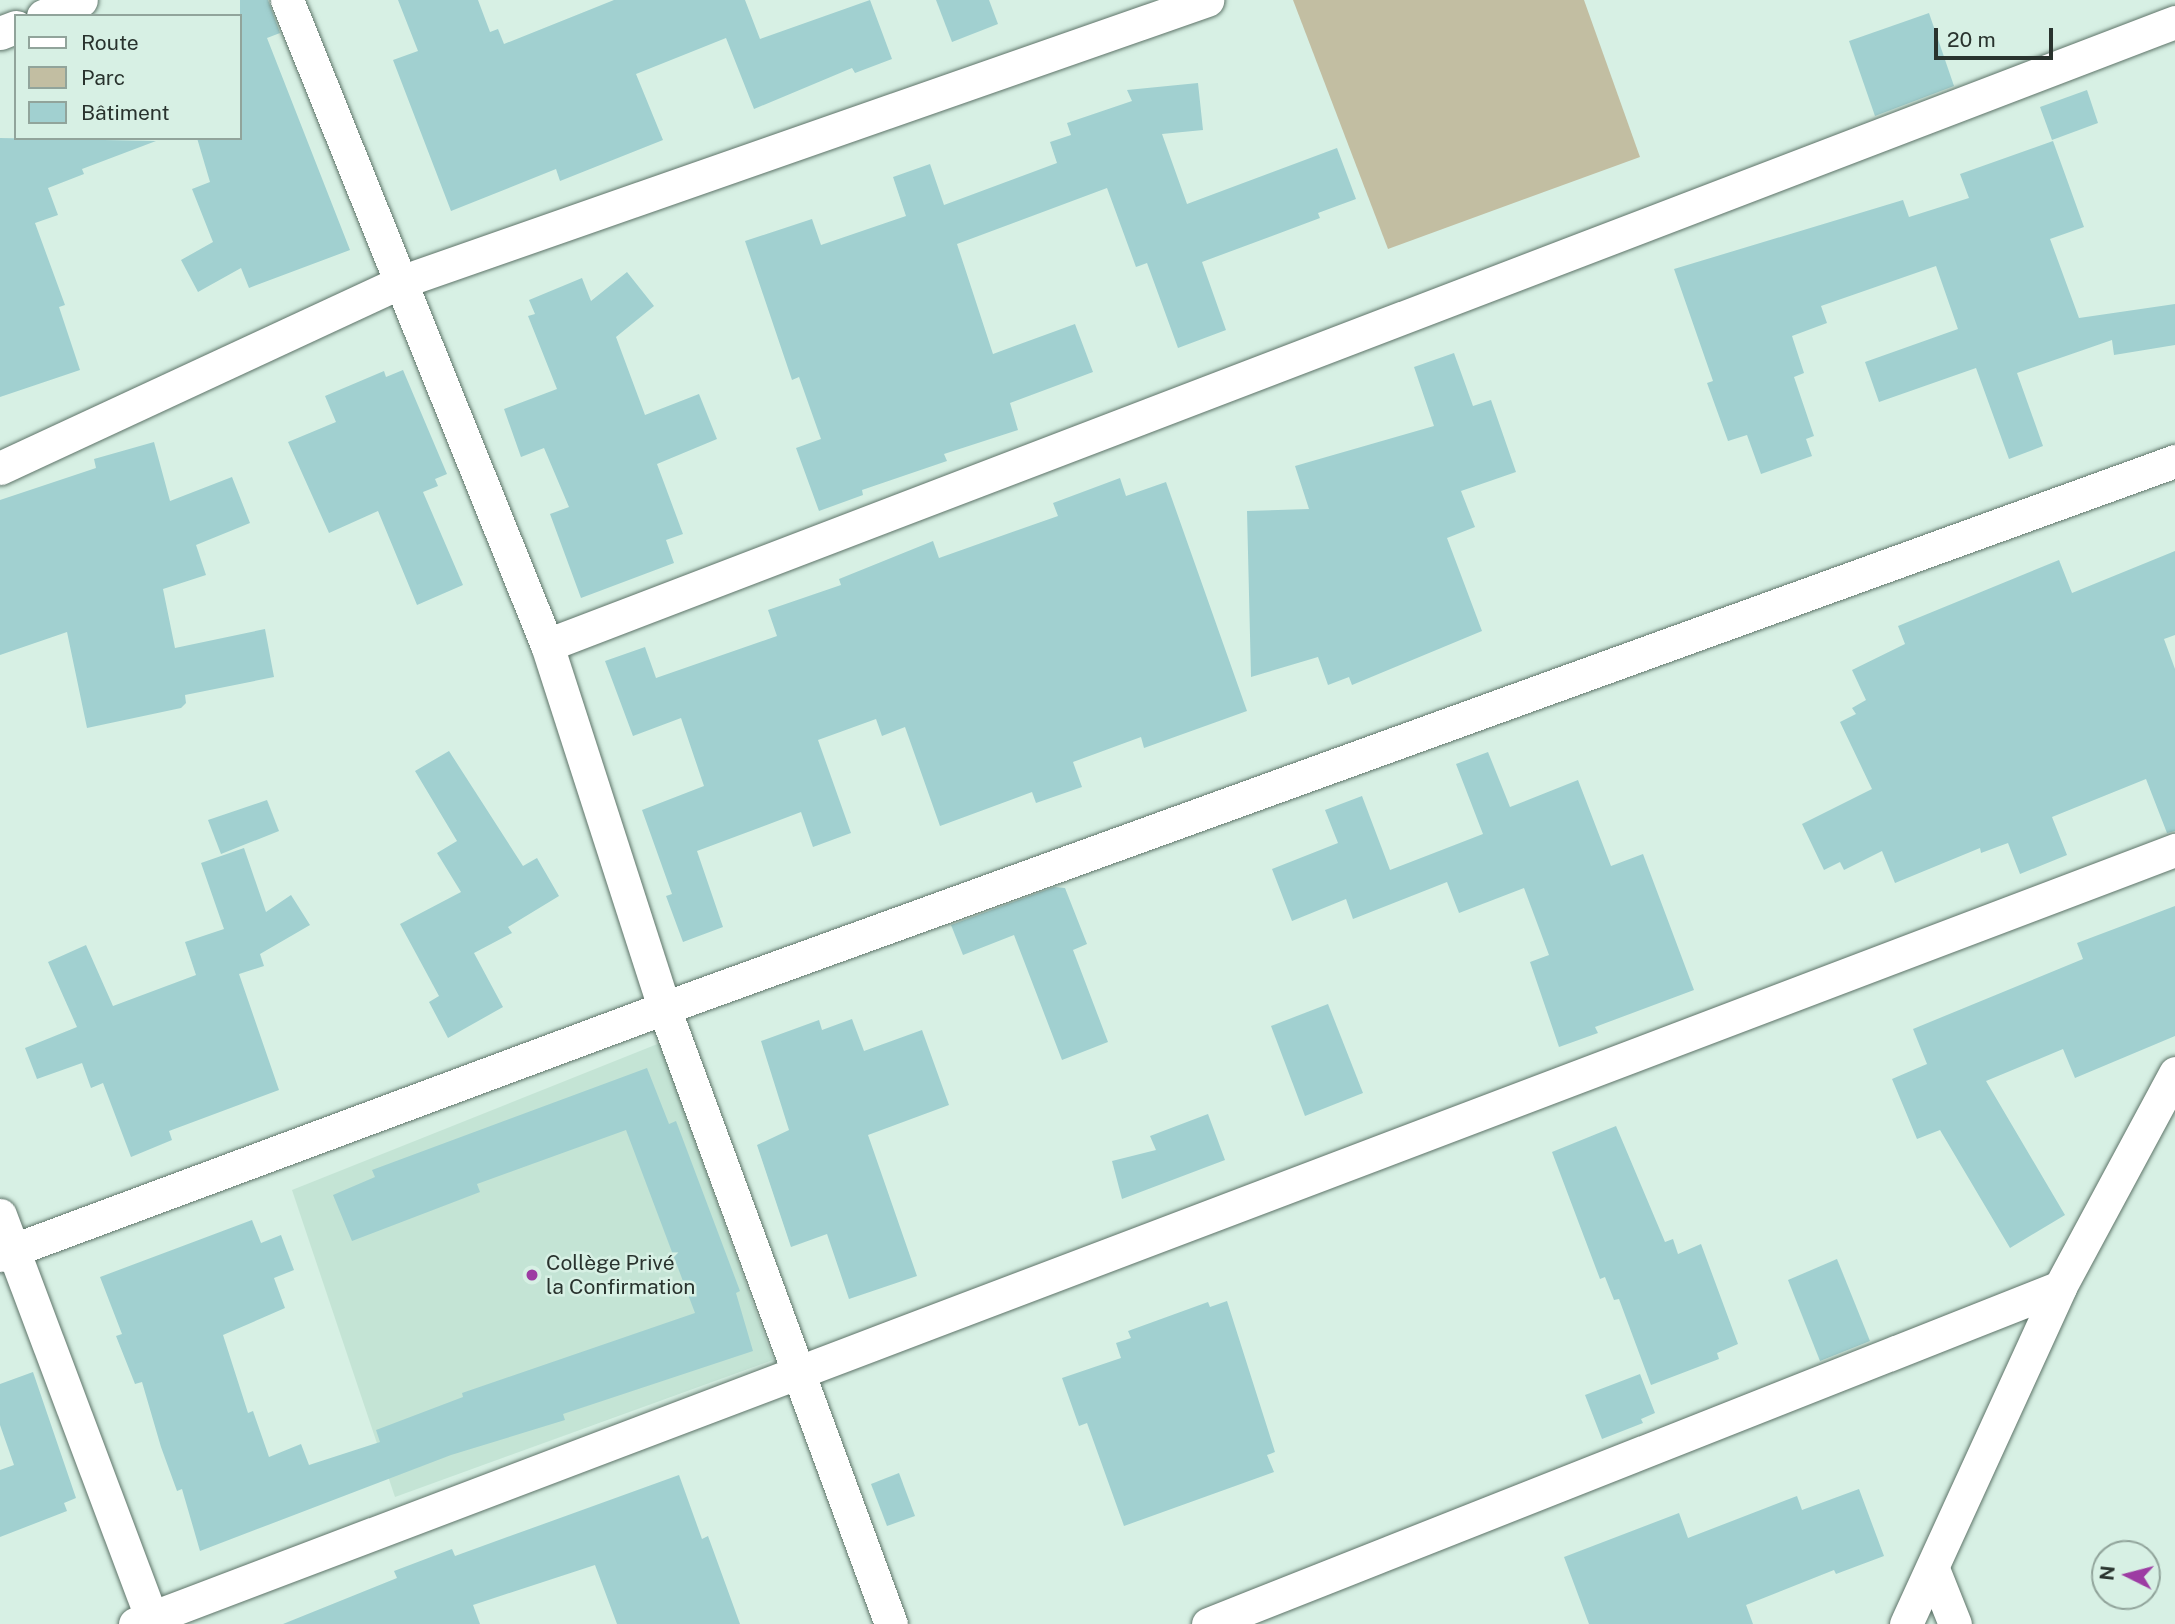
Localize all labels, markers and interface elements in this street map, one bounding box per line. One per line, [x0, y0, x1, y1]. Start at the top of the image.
legend [14, 14, 242, 140]
scale bar [1937, 14, 2056, 58]
text: 20 m [1947, 27, 1996, 52]
text: Route [81, 30, 139, 55]
text: Parc [81, 65, 125, 90]
text: Bâtiment [81, 100, 170, 125]
place label: Collège Privé la Confirmation [546, 1250, 695, 1300]
marker: Collège Privé la Confirmation [524, 1267, 540, 1283]
north arrow [2091, 1540, 2161, 1610]
text: N [2095, 1564, 2119, 1582]

